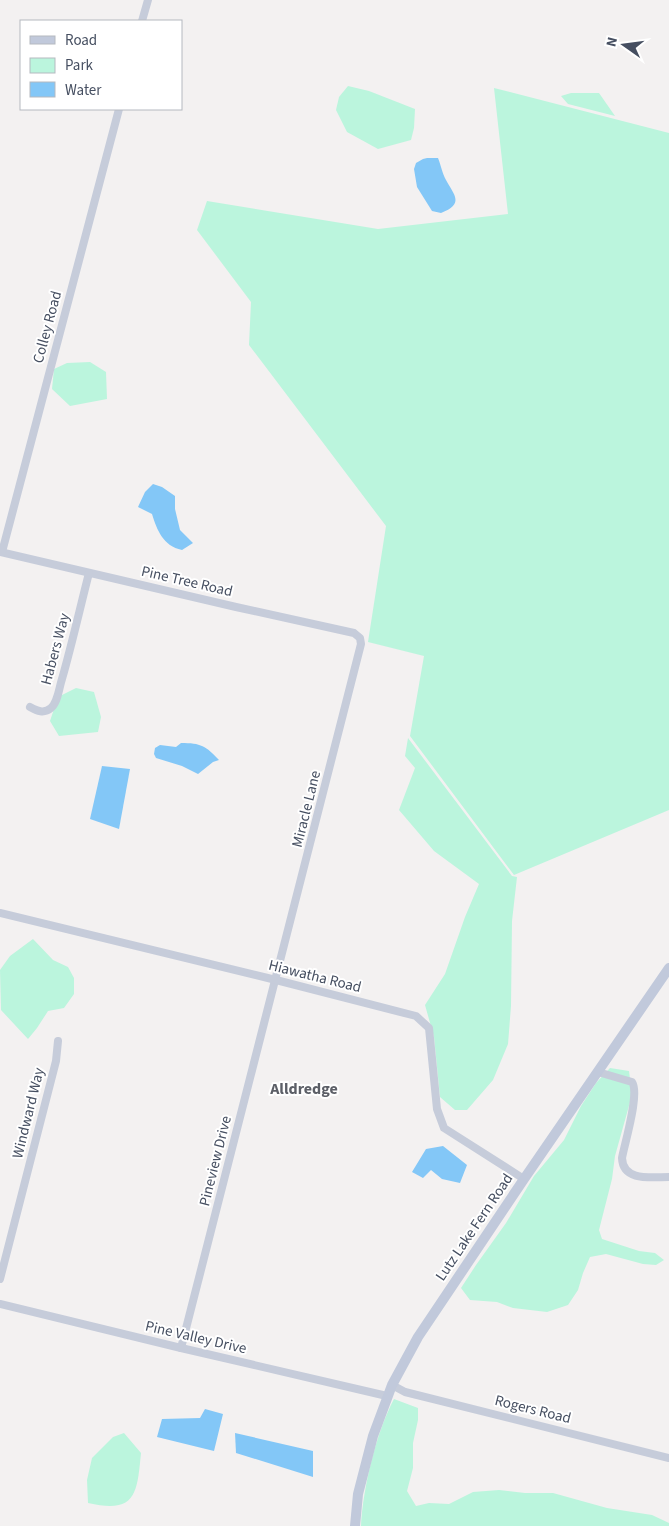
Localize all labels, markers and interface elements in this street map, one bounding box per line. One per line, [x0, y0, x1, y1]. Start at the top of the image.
legend [20, 20, 182, 110]
north arrow [599, 20, 649, 70]
text: Road [65, 30, 97, 51]
text: N [602, 35, 623, 49]
text: Park [65, 55, 94, 76]
text: Water [65, 80, 102, 101]
street label: Colley Road [28, 289, 67, 366]
street label: Pine Tree Road [139, 561, 235, 602]
street label: Habers Way [36, 611, 75, 687]
street label: Miracle Lane [287, 768, 326, 850]
street label: Hiawatha Road [266, 955, 364, 998]
street label: Windward Way [7, 1066, 50, 1161]
district label: Alldredge [269, 1078, 338, 1100]
street label: Pineview Drive [194, 1114, 237, 1208]
street label: Lutz Lake Fern Road [431, 1169, 518, 1285]
street label: Pine Valley Drive [143, 1316, 249, 1359]
street label: Rogers Road [493, 1390, 573, 1429]

